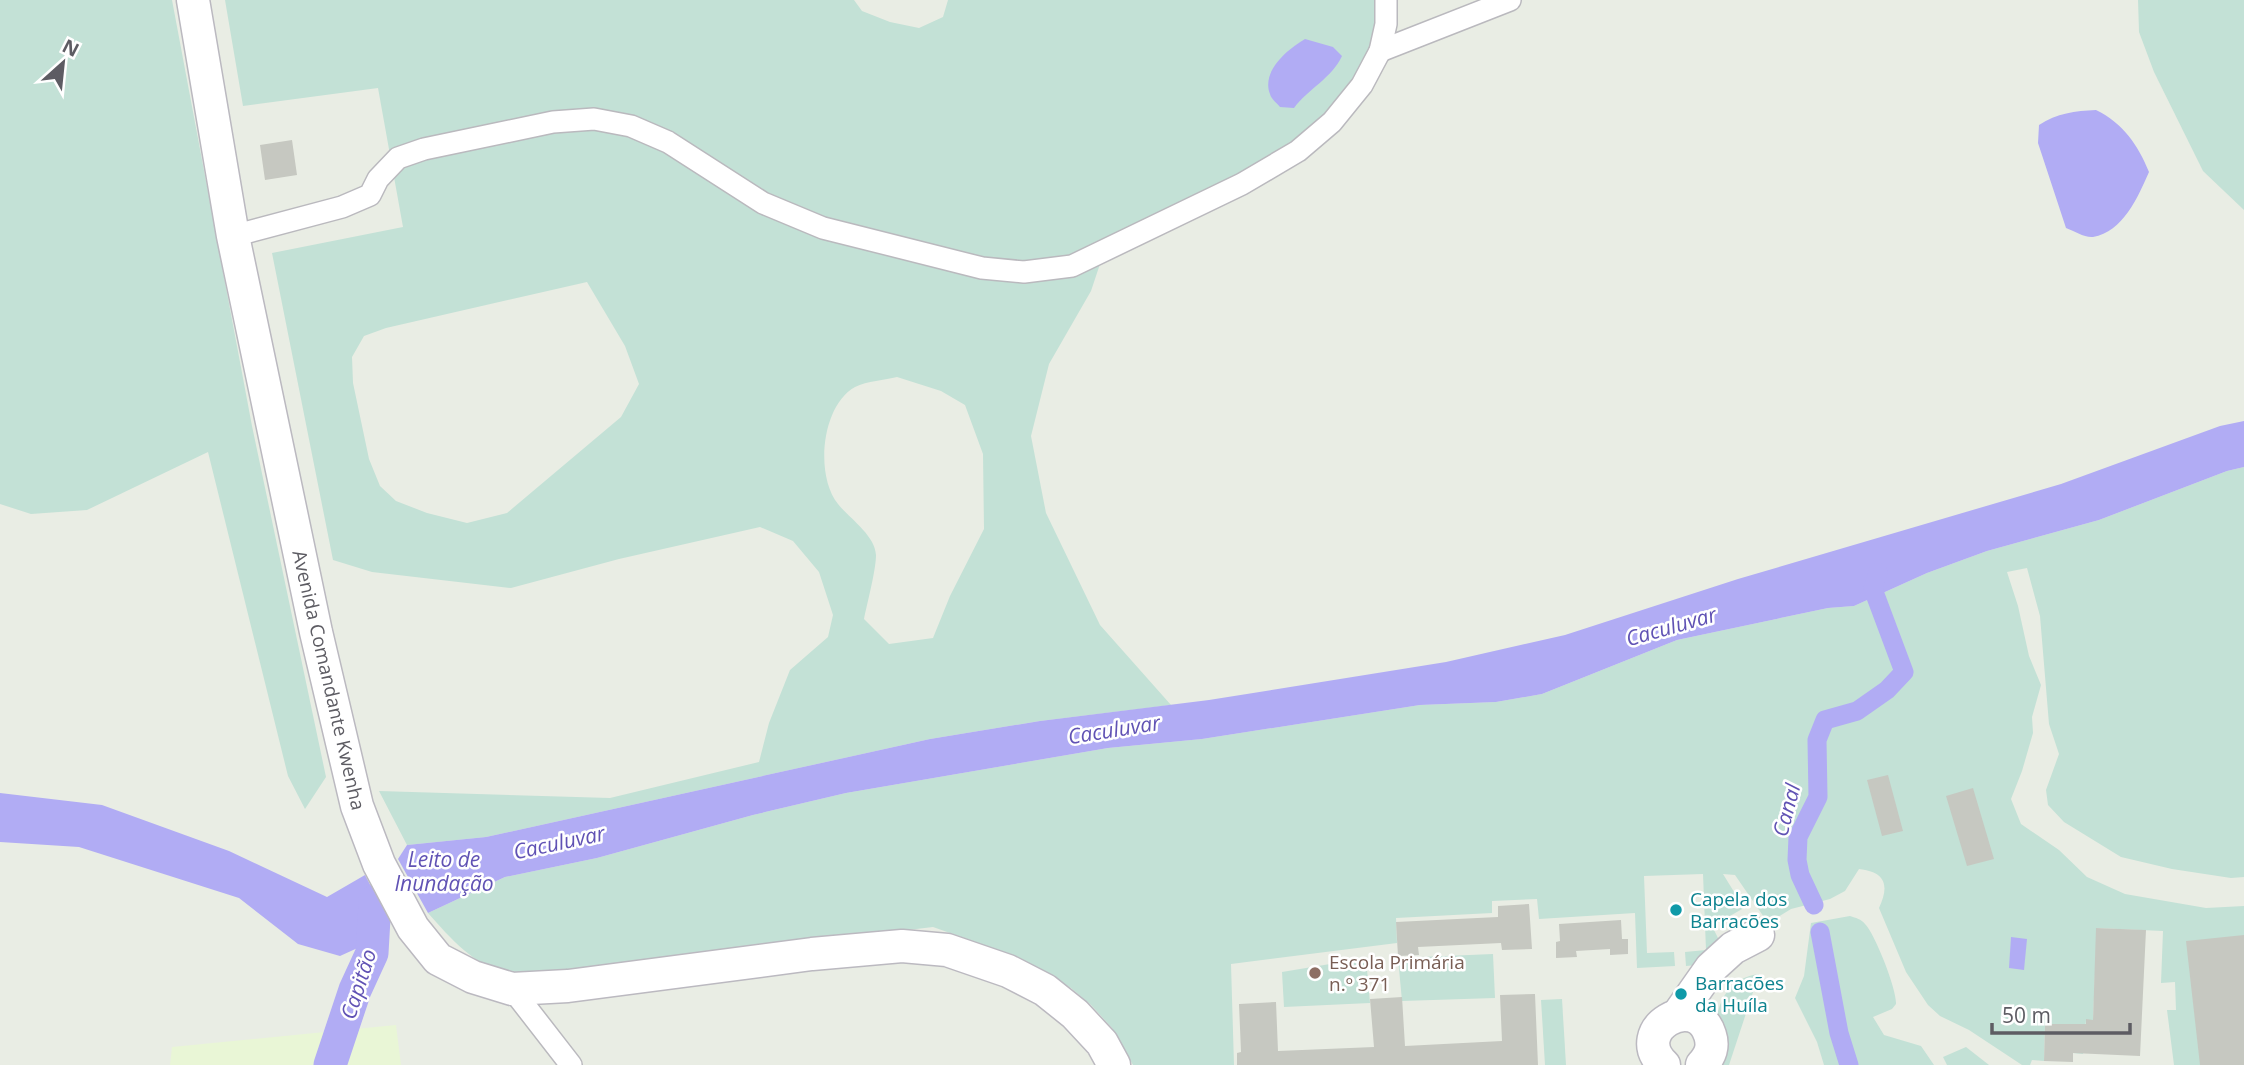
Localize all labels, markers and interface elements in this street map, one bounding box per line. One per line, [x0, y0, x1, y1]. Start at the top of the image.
north arrow [28, 28, 98, 98]
text: N [58, 33, 84, 63]
street label: Avenida Comandante Kwenha [286, 547, 372, 813]
water label: Caculuvar [1622, 600, 1720, 652]
water label: Caculuvar [1066, 708, 1163, 750]
water label: Canal [1766, 780, 1807, 839]
water label: Caculuvar [511, 818, 608, 865]
water label: Leito de Inundação [394, 845, 494, 897]
place label: Capela dos Barracões [1690, 886, 1787, 934]
marker: Capela dos Barracões [1668, 902, 1684, 918]
water label: Capitão [334, 945, 382, 1023]
place label: Escola Primária n.º 371 [1329, 949, 1465, 997]
marker: Escola Primária n.º 371 [1307, 965, 1323, 981]
place label: Barracões da Huíla [1695, 970, 1784, 1018]
marker: Barracões da Huíla [1673, 986, 1689, 1002]
scale bar [1992, 992, 2130, 1036]
text: 50 m [2002, 1001, 2051, 1029]

